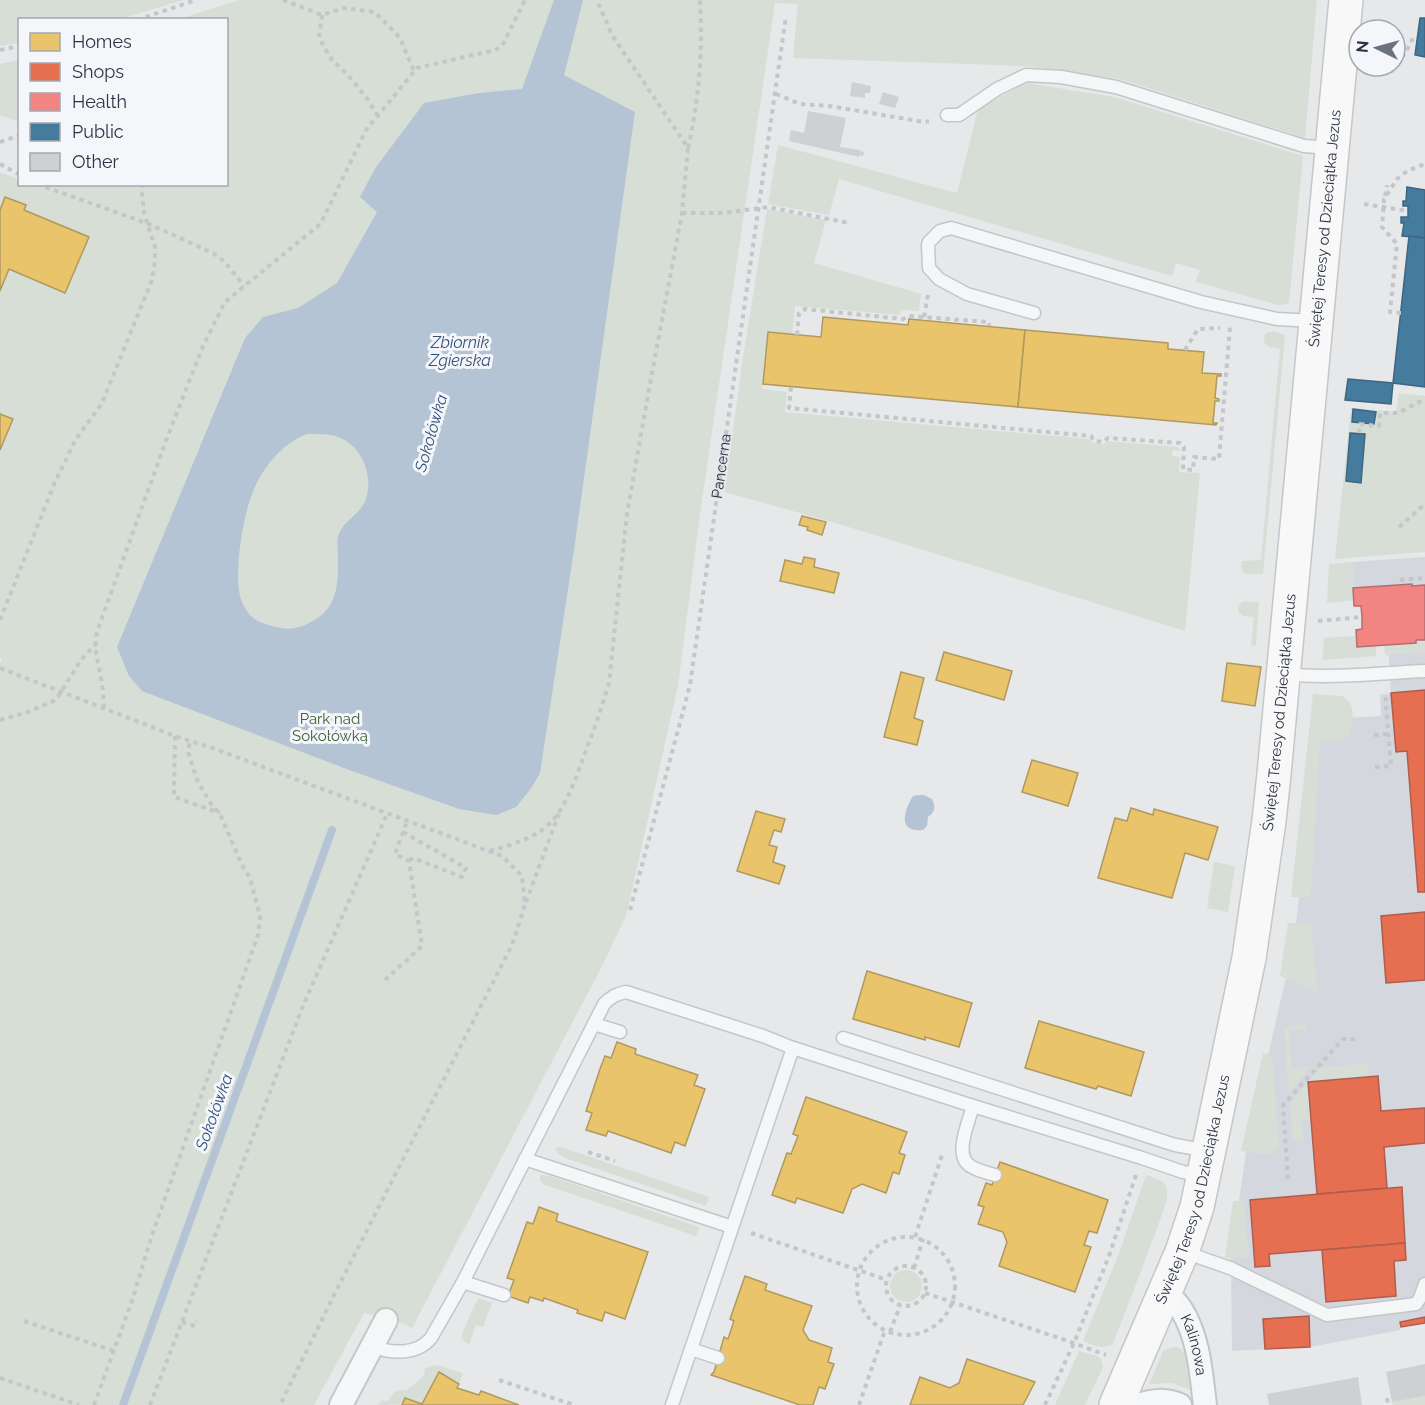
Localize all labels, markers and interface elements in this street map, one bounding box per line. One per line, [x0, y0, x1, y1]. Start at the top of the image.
legend [18, 18, 228, 186]
north arrow [1347, 18, 1407, 78]
text: Homes [72, 31, 132, 52]
text: N [1353, 40, 1373, 54]
text: Shops [72, 61, 124, 82]
text: Health [72, 91, 127, 112]
street label: Świętej Teresy od Dzieciątka Jezus [1305, 109, 1345, 348]
text: Public [72, 121, 124, 142]
text: Other [72, 151, 120, 172]
water label: Zbiornik Zgierska [428, 333, 491, 370]
water label: Sokołówka [411, 392, 451, 475]
street label: Pancerna [708, 432, 735, 500]
street label: Świętej Teresy od Dzieciątka Jezus [1259, 593, 1300, 832]
park label: Park nad Sokołówką [292, 710, 368, 745]
water label: Sokołówka [191, 1071, 237, 1154]
street label: Świętej Teresy od Dzieciątka Jezus [1152, 1073, 1233, 1307]
street label: Kalinowa [1177, 1311, 1210, 1377]

